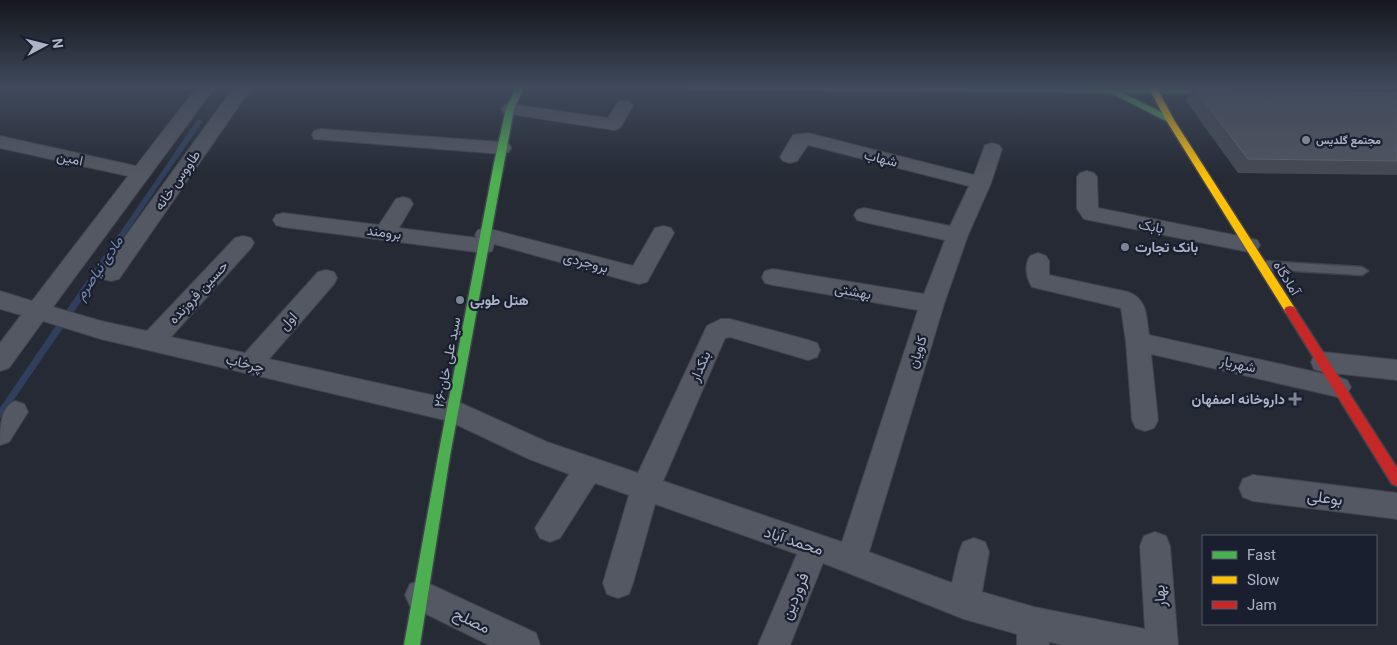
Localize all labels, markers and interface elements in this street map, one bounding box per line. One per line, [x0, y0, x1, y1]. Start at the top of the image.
north arrow [20, 20, 70, 70]
text: N [49, 38, 66, 49]
marker: مجتمع گلدیس [1300, 134, 1312, 146]
place label: مجتمع گلدیس [1316, 134, 1381, 148]
street label: شهاب [862, 146, 899, 171]
street label: امین [55, 147, 85, 170]
street label: طاووس خانه [151, 147, 204, 214]
street label: بابک [1137, 216, 1165, 237]
street label: برومند [365, 222, 402, 243]
water label: مادی نیاصرم [71, 232, 128, 305]
place label: بانک تجارت [1135, 239, 1198, 256]
marker: بانک تجارت [1119, 241, 1131, 253]
street label: بروجردی [562, 248, 610, 277]
street label: حسین فروزنده [165, 257, 232, 327]
street label: آمادگاه [1270, 258, 1305, 300]
street label: بهشتی [833, 280, 873, 303]
place label: هتل طوبی [470, 292, 529, 309]
marker: هتل طوبی [454, 294, 466, 306]
street label: اول [276, 309, 302, 335]
street label: ۲۶-سید علی خان [430, 315, 465, 409]
street label: کاویان [904, 334, 931, 371]
street label: بنکدار [686, 348, 715, 385]
street label: چرخاب [224, 351, 266, 377]
street label: شهریار [1217, 352, 1257, 377]
place label: داروخانه اصفهان [1192, 391, 1285, 408]
marker: داروخانه اصفهان [1289, 393, 1301, 405]
street label: بوعلی [1306, 486, 1344, 510]
street label: محمد آباد [762, 522, 826, 559]
legend [1202, 535, 1377, 625]
text: Fast [1247, 546, 1276, 564]
street label: فروردین [776, 570, 814, 623]
text: Slow [1247, 571, 1279, 589]
street label: بهار [1149, 584, 1171, 609]
text: Jam [1247, 596, 1277, 614]
street label: مصلح [449, 603, 493, 639]

